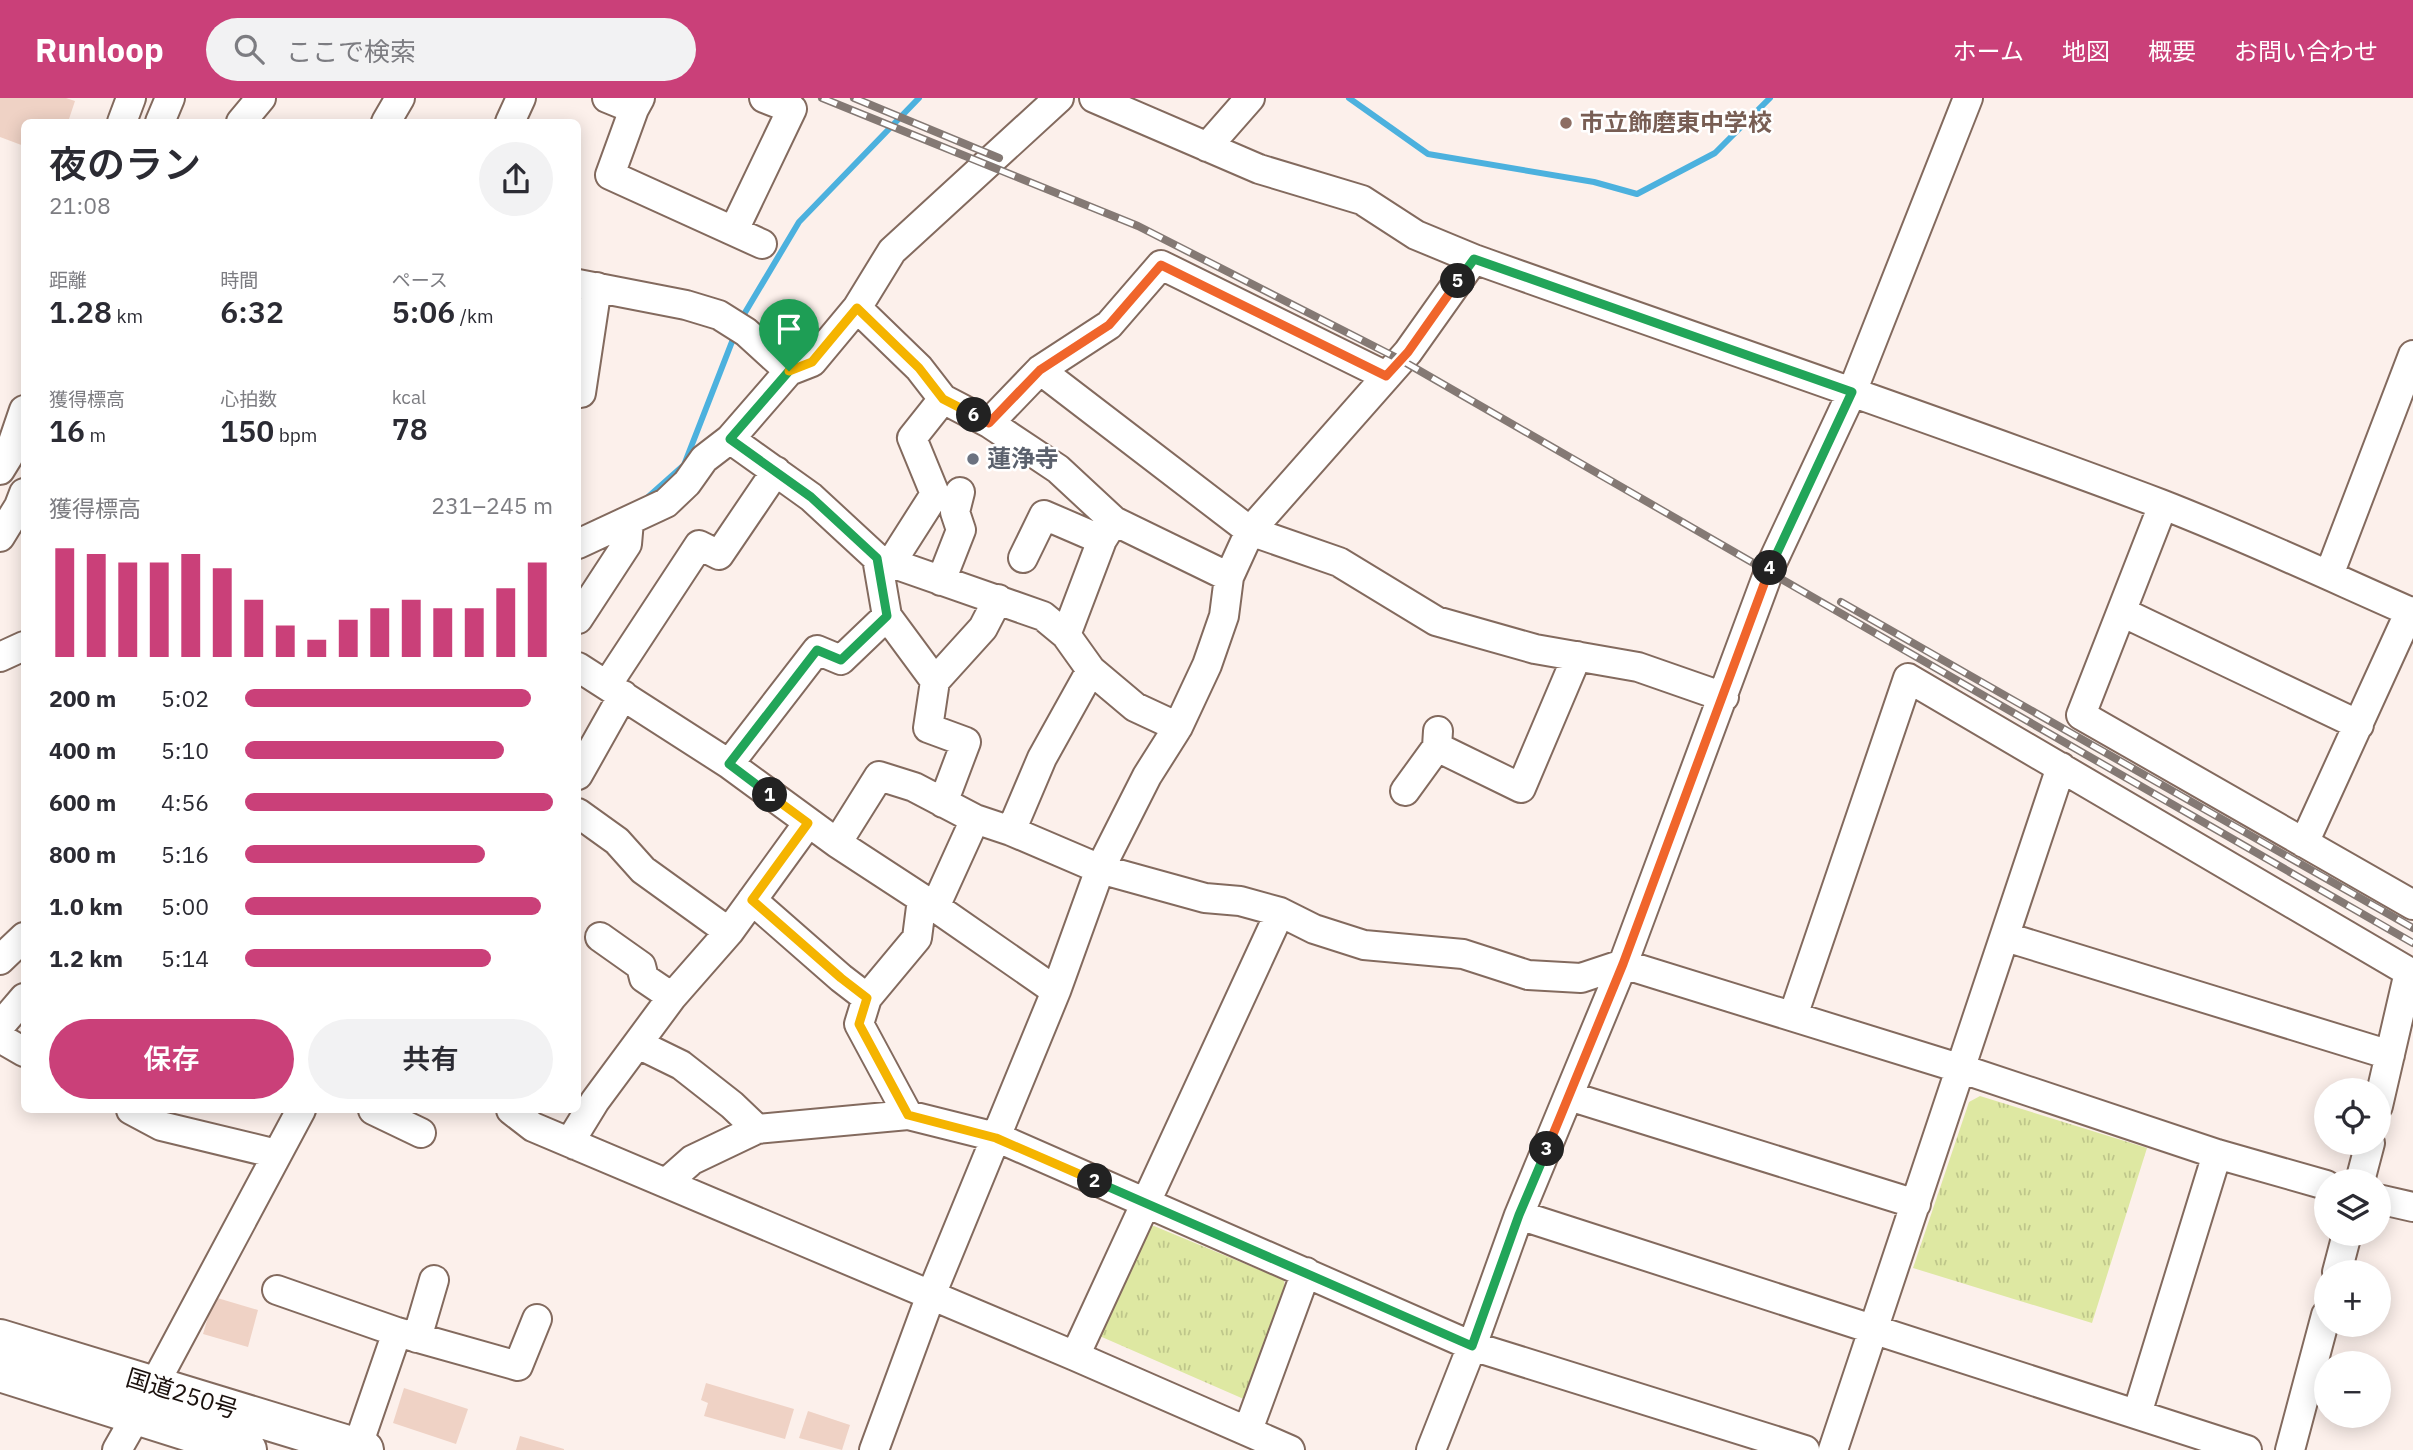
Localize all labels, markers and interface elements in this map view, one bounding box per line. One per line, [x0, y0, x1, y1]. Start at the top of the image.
search box [206, 18, 696, 81]
text: Runloop [35, 28, 164, 71]
icon: search [230, 30, 268, 68]
text: ここで検索 [286, 34, 416, 68]
text: ホーム [1953, 35, 2024, 67]
text: 地図 [2062, 35, 2110, 67]
text: 概要 [2148, 35, 2196, 67]
text: お問い合わせ [2234, 35, 2378, 67]
place label: 市立飾磨東中学校 [1580, 106, 1772, 138]
marker: 市立飾磨東中学校 [1558, 115, 1574, 131]
text: 夜のラン [49, 139, 201, 188]
button: share [479, 142, 553, 216]
text: 21:08 [49, 190, 111, 220]
pin: 5 [1440, 264, 1476, 298]
text: 距離 [49, 268, 87, 292]
text: 時間 [220, 268, 258, 292]
text: ペース [392, 268, 448, 292]
text: 5 [1452, 268, 1463, 292]
text: 1.28 [49, 292, 112, 331]
text: 6:32 [220, 292, 284, 331]
text: 5:06 [392, 292, 455, 331]
pin [759, 299, 819, 371]
text: km [112, 304, 143, 328]
text: /km [455, 304, 494, 328]
icon: arrive [770, 310, 808, 348]
text: kcal [392, 385, 426, 409]
text: 獲得標高 [49, 387, 125, 411]
text: 心拍数 [220, 387, 277, 411]
pin: 6 [956, 398, 992, 432]
text: 6 [968, 402, 979, 426]
text: 78 [392, 409, 428, 448]
text: 16 [49, 411, 85, 450]
text: 150 [220, 411, 274, 450]
text: m [85, 423, 106, 447]
text: bpm [274, 423, 317, 447]
place label: 蓮浄寺 [987, 442, 1059, 474]
marker: 蓮浄寺 [965, 451, 981, 467]
text: 231–245 m [431, 490, 553, 520]
text: 獲得標高 [49, 493, 141, 523]
pin: 4 [1752, 550, 1788, 586]
text: 4 [1764, 555, 1775, 579]
text: 200 m [49, 683, 116, 713]
text: 5:02 [161, 683, 209, 713]
text: 400 m [49, 735, 116, 765]
text: 5:10 [161, 735, 209, 765]
pin: 1 [752, 778, 788, 812]
text: 1 [764, 782, 775, 806]
text: 600 m [49, 787, 116, 817]
text: 4:56 [161, 787, 209, 817]
text: 800 m [49, 839, 116, 869]
text: 5:16 [161, 839, 209, 869]
text: 1.0 km [49, 891, 123, 921]
text: 5:00 [161, 891, 209, 921]
text: 1.2 km [49, 943, 123, 973]
text: 5:14 [161, 943, 209, 973]
button: 保存 [49, 1019, 294, 1099]
button: 共有 [308, 1019, 553, 1099]
map controls [2314, 1078, 2391, 1428]
button: locate [2314, 1078, 2391, 1155]
pin: 3 [1530, 1132, 1564, 1166]
text: 3 [1541, 1136, 1552, 1160]
pin: 2 [1078, 1164, 1112, 1198]
text: 2 [1089, 1168, 1100, 1192]
button: layers [2314, 1169, 2391, 1246]
button: + [2314, 1260, 2391, 1337]
button: − [2314, 1351, 2391, 1428]
street label: 国道250号 [123, 1361, 242, 1425]

